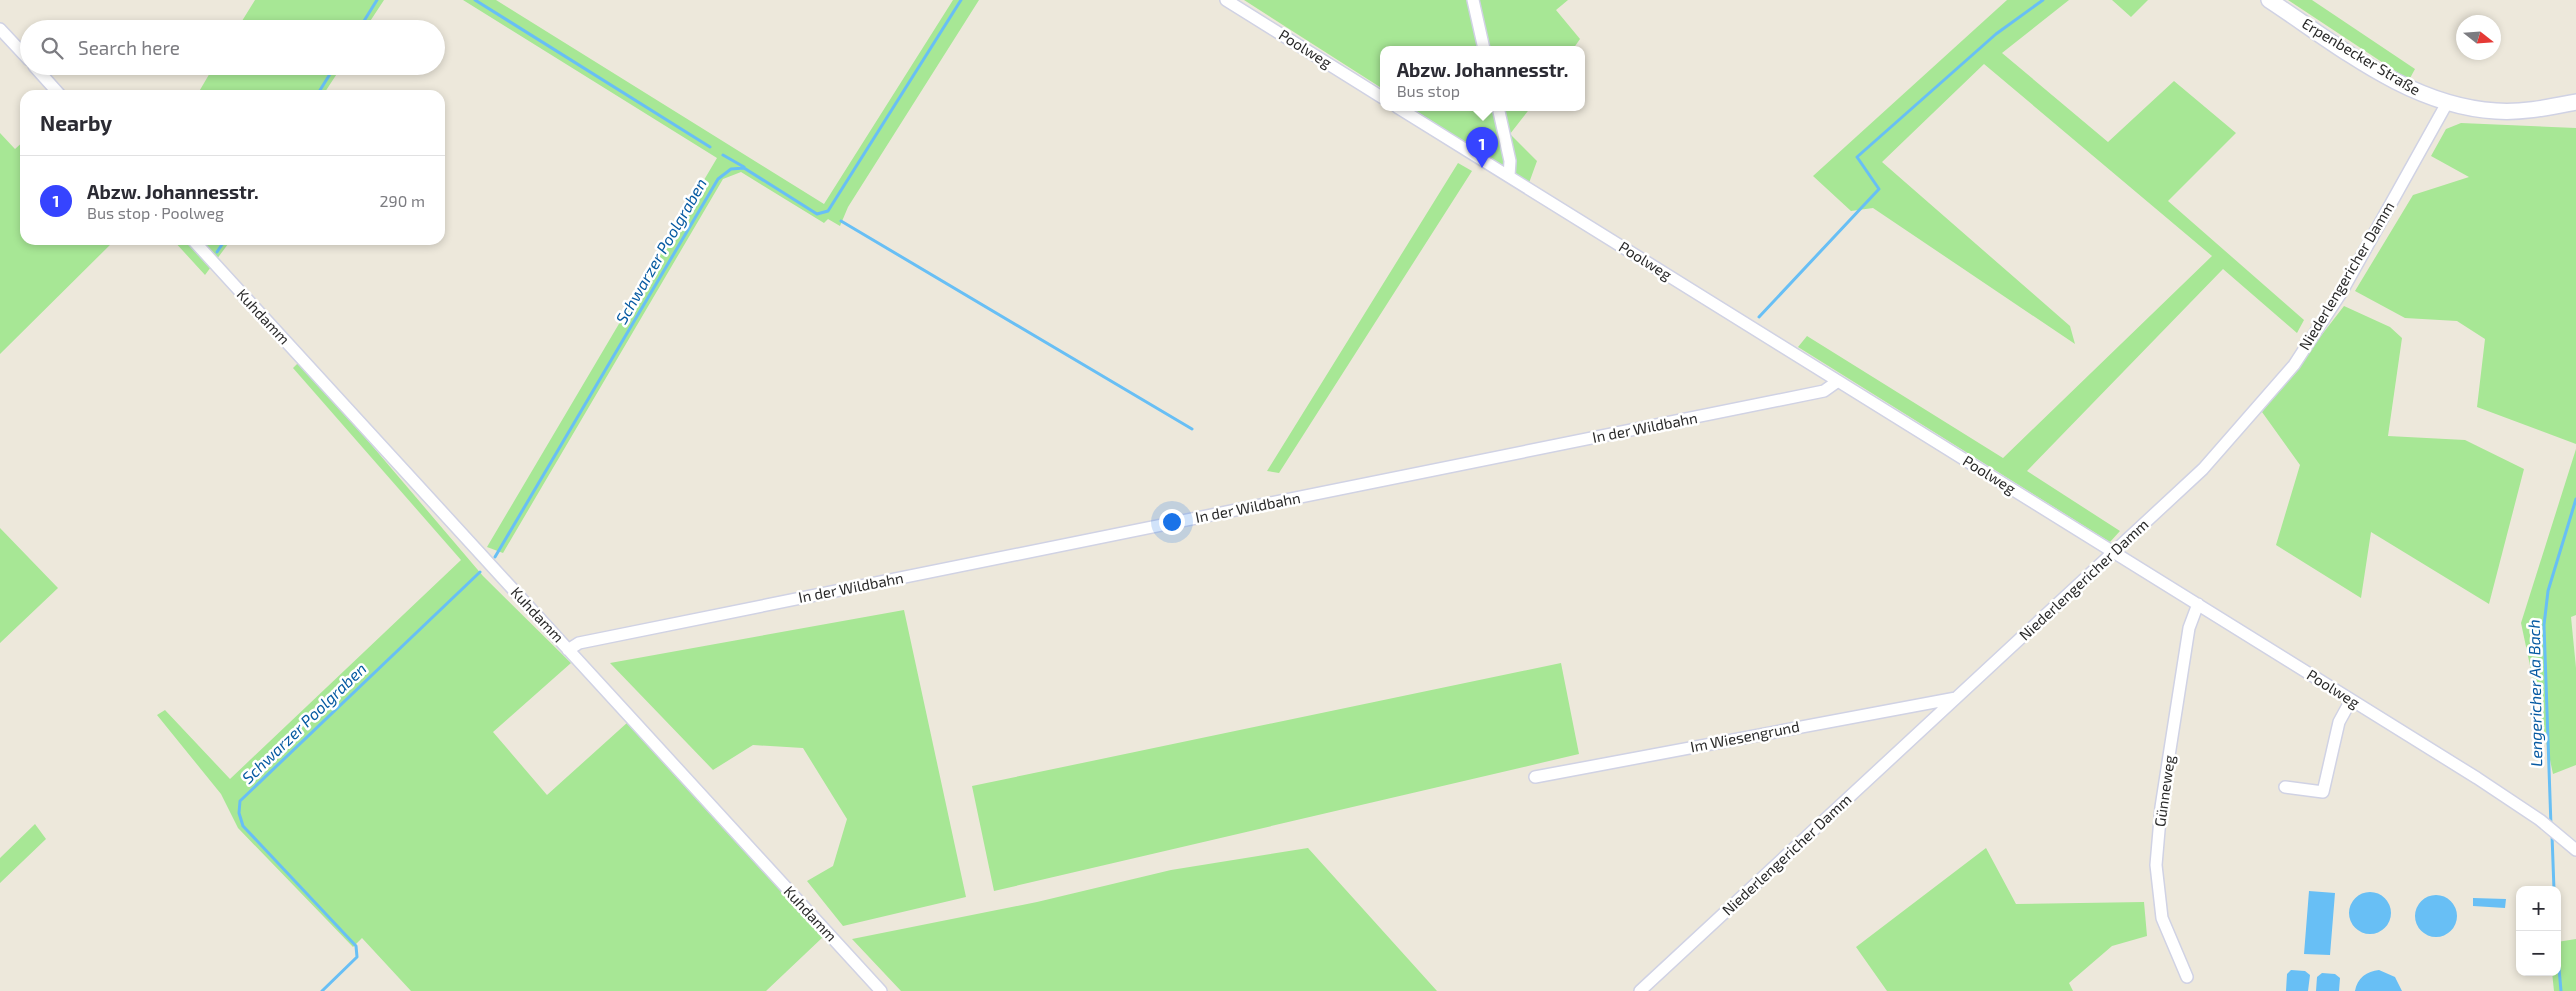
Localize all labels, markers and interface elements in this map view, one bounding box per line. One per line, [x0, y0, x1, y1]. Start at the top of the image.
street label: Erpenbecker Straße [2299, 14, 2424, 99]
north arrow [2456, 15, 2501, 60]
search box [20, 20, 445, 75]
street label: Poolweg [1276, 25, 1336, 72]
icon: search [38, 34, 66, 62]
text: Search here [78, 36, 180, 59]
popup [1380, 46, 1585, 111]
text: Abzw. Johannesstr. [1397, 58, 1568, 81]
text: Bus stop [1397, 81, 1460, 100]
text: Nearby [40, 110, 112, 135]
pin: 1 [1466, 127, 1498, 168]
water label: Schwarzer Poolgraben [611, 175, 710, 327]
text: Abzw. Johannesstr. [87, 180, 259, 203]
text: 1 [53, 191, 59, 210]
text: 290 m [380, 191, 425, 210]
street label: Niederlengericher Damm [2295, 198, 2398, 353]
text: Bus stop · Poolweg [87, 203, 224, 222]
street label: Poolweg [1616, 237, 1676, 284]
street label: Kuhdamm [234, 285, 294, 348]
street label: In der Wildbahn [1591, 408, 1699, 446]
street label: Poolweg [1960, 451, 2020, 498]
street label: In der Wildbahn [1194, 488, 1302, 526]
your location [1159, 509, 1185, 535]
street label: Niederlengericher Damm [2015, 515, 2152, 644]
street label: In der Wildbahn [797, 568, 905, 606]
street label: Kuhdamm [508, 583, 568, 646]
water label: Lengericher Aa Bach [2524, 619, 2545, 767]
water label: Schwarzer Poolgraben [238, 658, 370, 787]
street label: Poolweg [2304, 665, 2364, 712]
street label: Im Wiesengrund [1689, 717, 1801, 755]
street label: Günneweg [2150, 753, 2178, 828]
street label: Niederlengericher Damm [1718, 790, 1855, 919]
street label: Kuhdamm [781, 882, 841, 945]
map controls [2516, 886, 2561, 976]
button: + [2516, 886, 2561, 931]
button: − [2516, 931, 2561, 976]

